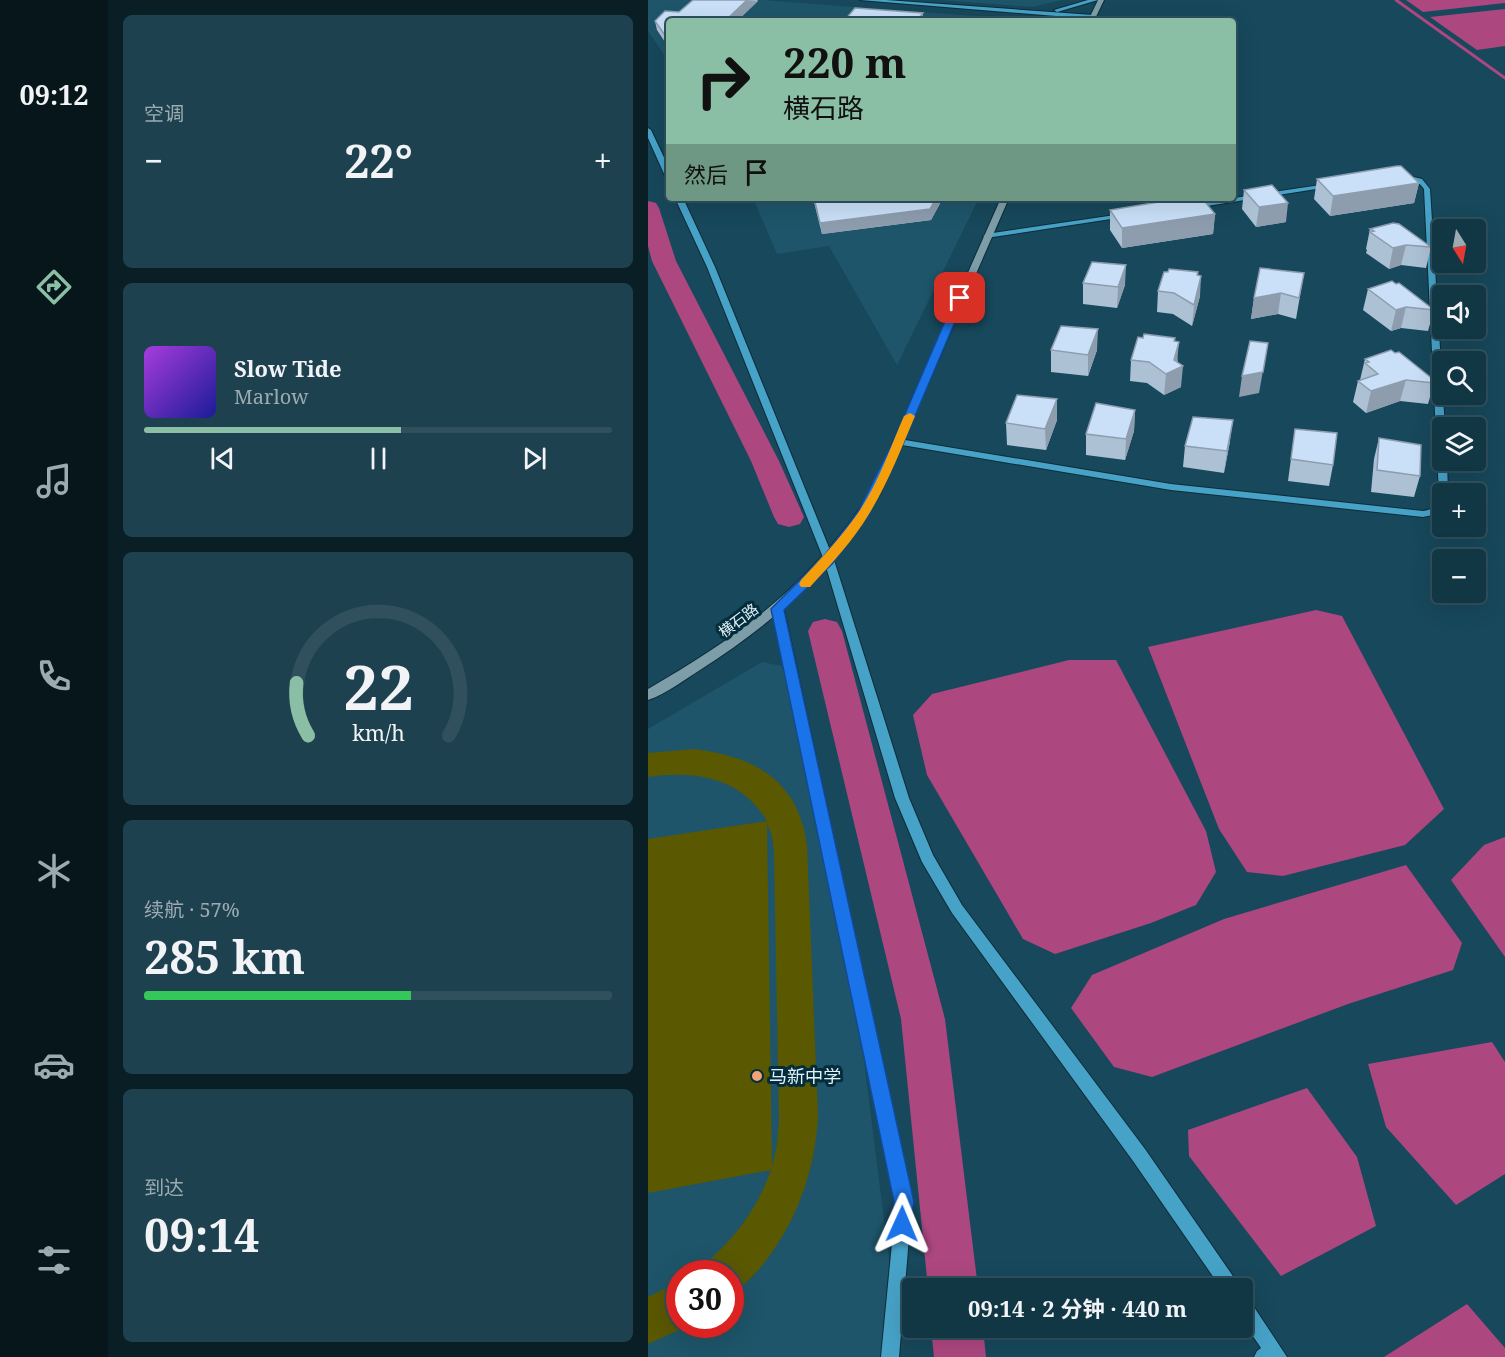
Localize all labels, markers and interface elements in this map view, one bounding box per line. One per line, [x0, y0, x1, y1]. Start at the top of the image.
text: 220 m [783, 33, 907, 90]
icon: right [684, 42, 762, 120]
text: 09:12 [19, 76, 89, 113]
text: 横石路 [783, 89, 864, 126]
text: 空调 [144, 100, 184, 127]
text: 22° [344, 130, 413, 191]
text: − [144, 138, 163, 183]
text: + [594, 138, 612, 183]
icon: arrive [740, 156, 773, 189]
text: 然后 [684, 159, 728, 189]
north arrow [1432, 219, 1486, 273]
map controls [1432, 219, 1486, 603]
icon: directions [33, 266, 75, 308]
pin [934, 272, 985, 323]
icon: arrive [943, 281, 976, 314]
button: sound [1432, 285, 1486, 339]
button: search [1432, 351, 1486, 405]
text: Slow Tide [234, 353, 342, 383]
text: Marlow [234, 383, 308, 410]
button: layers [1432, 417, 1486, 471]
icon: previous [206, 442, 239, 475]
icon: pause [362, 442, 395, 475]
icon: next [518, 442, 551, 475]
icon: music [33, 460, 75, 502]
button: + [1432, 483, 1486, 537]
button: − [1432, 549, 1486, 603]
street label: 横石路 [714, 598, 762, 642]
text: 22 [343, 643, 413, 728]
icon: phone [33, 655, 75, 697]
text: km/h [352, 718, 405, 747]
icon: climate [33, 850, 75, 892]
text: 续航 · 57% [144, 896, 240, 923]
text: 285 km [144, 926, 305, 987]
icon: car [33, 1044, 75, 1086]
place label: 马新中学 [769, 1064, 841, 1088]
marker: 马新中学 [750, 1069, 764, 1083]
text: 到达 [144, 1174, 184, 1201]
position arrow [870, 1192, 934, 1256]
text: 09:14 [144, 1204, 259, 1265]
icon: filters [33, 1239, 75, 1281]
speed limit sign: 30 [666, 1260, 744, 1338]
text: 09:14 · 2 分钟 · 440 m [968, 1293, 1187, 1323]

